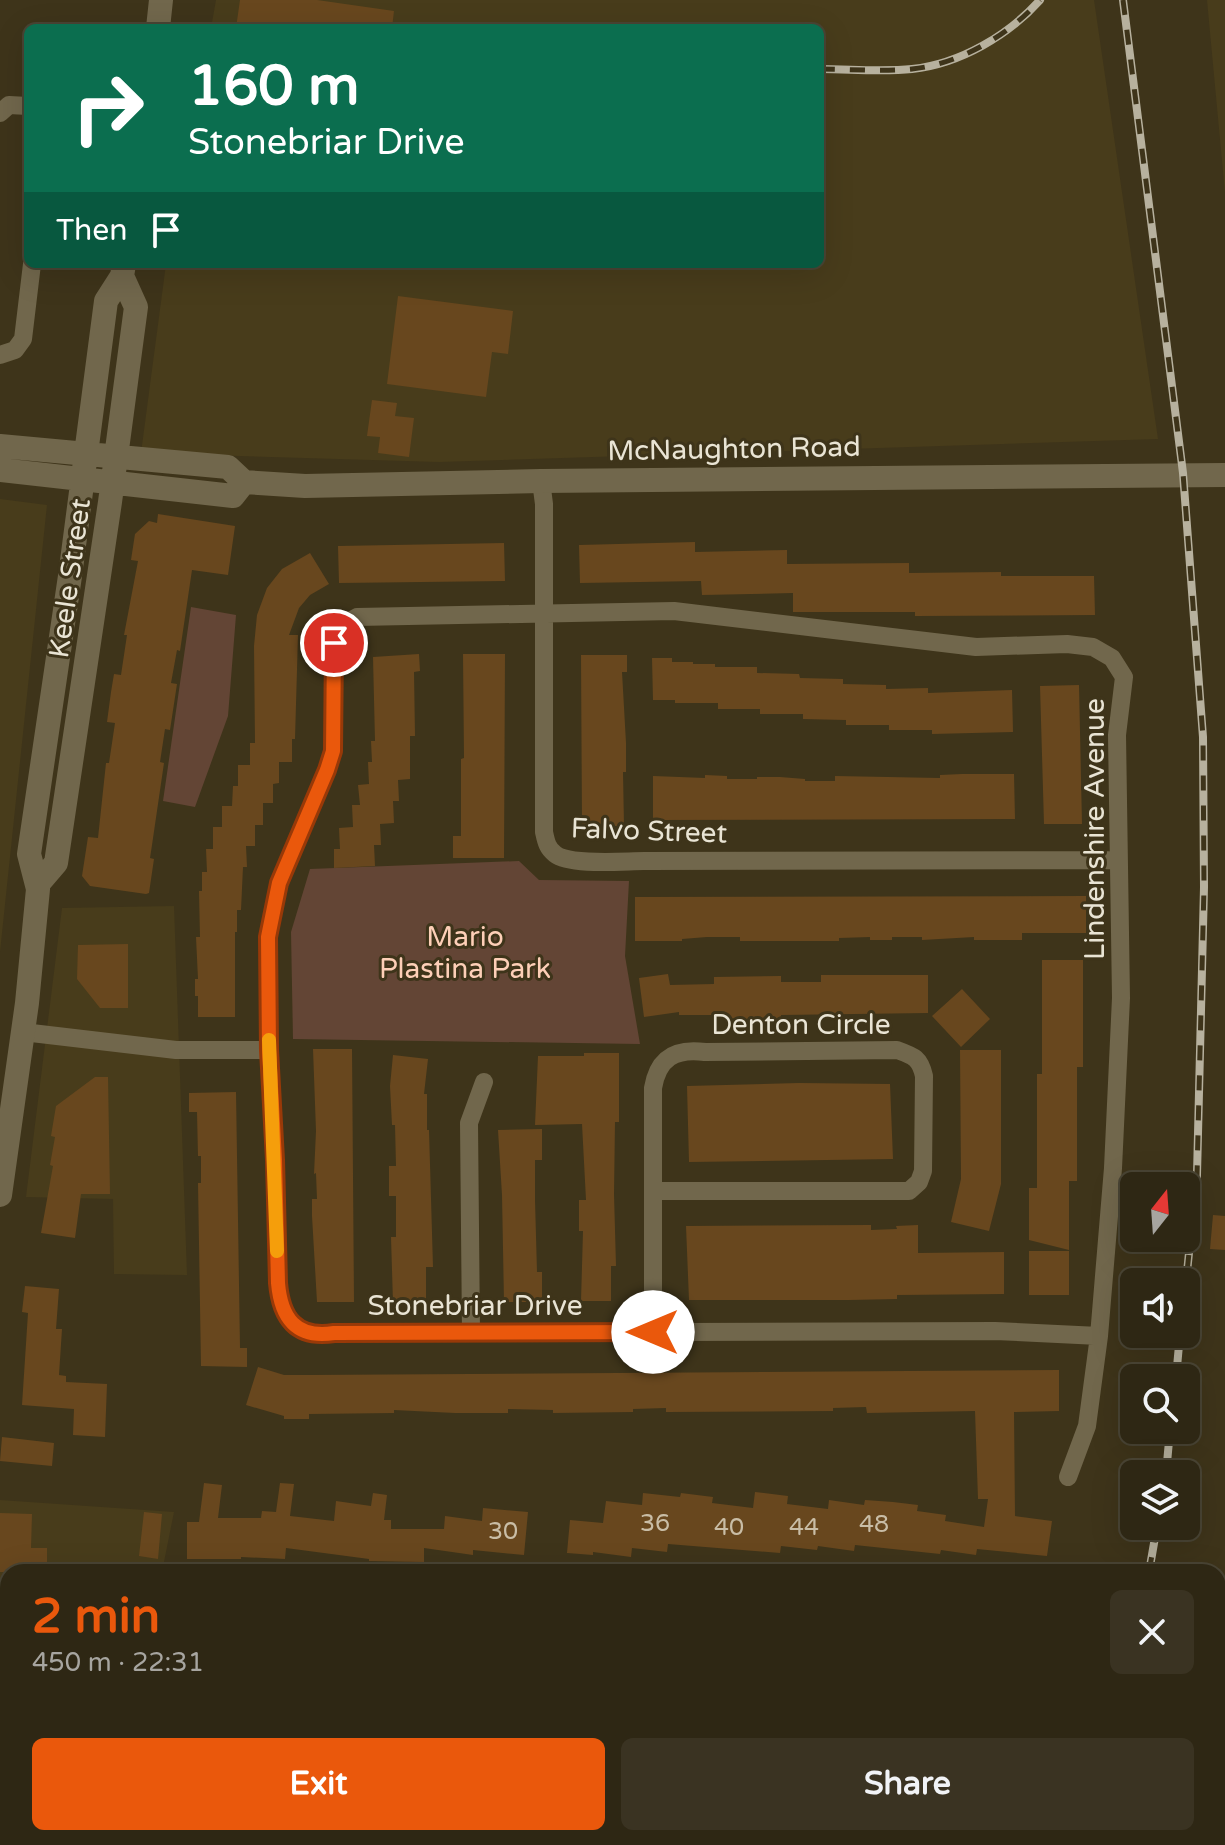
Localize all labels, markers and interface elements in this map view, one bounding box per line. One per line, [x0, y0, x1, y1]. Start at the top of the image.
text: 160 m [188, 53, 359, 120]
icon: right [56, 56, 160, 160]
text: Stonebriar Drive [188, 121, 465, 164]
icon: arrive [144, 208, 188, 252]
text: Then [56, 212, 128, 249]
street label: McNaughton Road [607, 430, 861, 468]
street label: Keele Street [42, 496, 98, 660]
pin [300, 609, 368, 677]
icon: arrive [312, 621, 356, 665]
street label: Lindenshire Avenue [1078, 698, 1112, 960]
street label: Falvo Street [570, 811, 728, 851]
park label: Mario Plastina Park [379, 920, 551, 986]
street label: Denton Circle [711, 1008, 891, 1042]
north arrow [1120, 1172, 1200, 1252]
map controls [1120, 1172, 1200, 1540]
button: sound [1120, 1268, 1200, 1348]
street label: Stonebriar Drive [367, 1289, 583, 1323]
position arrow [611, 1290, 695, 1374]
button: search [1120, 1364, 1200, 1444]
button: layers [1120, 1460, 1200, 1540]
house number: 36 [640, 1509, 670, 1538]
house number: 48 [859, 1510, 889, 1539]
house number: 40 [714, 1513, 744, 1542]
house number: 44 [789, 1513, 819, 1542]
house number: 30 [488, 1517, 518, 1546]
text: 2 min [32, 1588, 160, 1646]
button: close [1110, 1590, 1194, 1674]
text: 450 m · 22:31 [32, 1647, 204, 1678]
button: Exit [32, 1738, 605, 1830]
button: Share [621, 1738, 1194, 1830]

